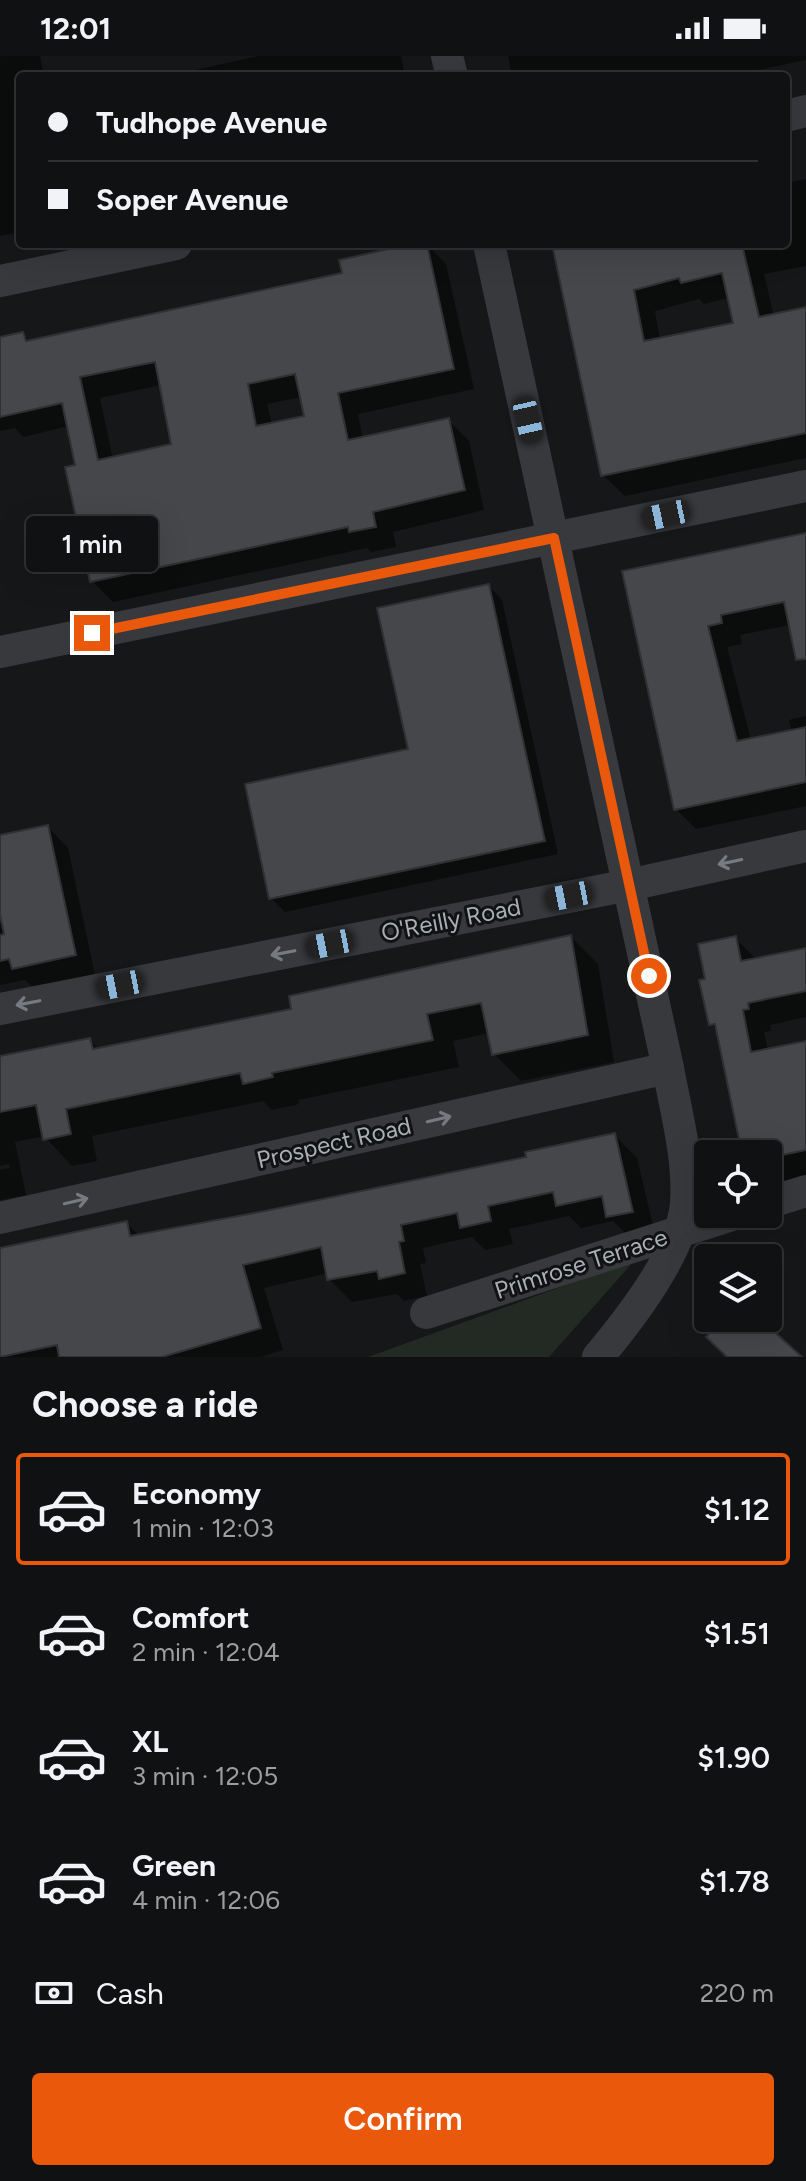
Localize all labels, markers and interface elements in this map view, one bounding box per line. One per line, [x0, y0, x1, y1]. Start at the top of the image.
text: 12:01 [40, 10, 111, 47]
text: Tudhope Avenue [96, 104, 327, 141]
text: Soper Avenue [96, 181, 288, 218]
car [511, 394, 545, 446]
car [640, 498, 692, 532]
callout: 1 min [26, 517, 158, 573]
text: 1 min [62, 528, 122, 560]
route end [74, 615, 110, 651]
one-way arrow [718, 855, 743, 870]
car [543, 880, 595, 912]
street label: O'Reilly Road [379, 892, 523, 947]
car [304, 928, 356, 960]
one-way arrow [271, 946, 296, 961]
route start [631, 958, 667, 994]
car [94, 969, 146, 1001]
one-way arrow [16, 997, 41, 1012]
street label: Prospect Road [254, 1111, 414, 1174]
one-way arrow [426, 1111, 451, 1126]
map controls [694, 1140, 782, 1332]
button: locate [694, 1140, 782, 1228]
one-way arrow [63, 1193, 88, 1208]
street label: Primrose Terrace [491, 1222, 671, 1305]
button: layers [694, 1244, 782, 1332]
text: Choose a ride [32, 1383, 258, 1426]
icon: car [36, 1473, 108, 1545]
text: Economy [132, 1475, 261, 1512]
text: $1.12 [704, 1491, 770, 1528]
text: 1 min · 12:03 [132, 1512, 274, 1544]
icon: car [36, 1597, 108, 1669]
text: Comfort [132, 1599, 250, 1636]
text: $1.51 [704, 1615, 770, 1652]
text: 2 min · 12:04 [132, 1636, 280, 1668]
icon: car [36, 1721, 108, 1793]
text: XL [132, 1723, 168, 1760]
text: $1.90 [697, 1739, 770, 1776]
text: 3 min · 12:05 [132, 1760, 278, 1792]
icon: car [36, 1845, 108, 1917]
text: Green [132, 1847, 216, 1884]
text: $1.78 [699, 1863, 770, 1900]
text: 4 min · 12:06 [132, 1884, 280, 1916]
icon: cash [32, 1971, 76, 2015]
text: Cash [96, 1975, 164, 2012]
text: 220 m [700, 1977, 774, 2009]
button: Confirm [32, 2073, 774, 2165]

